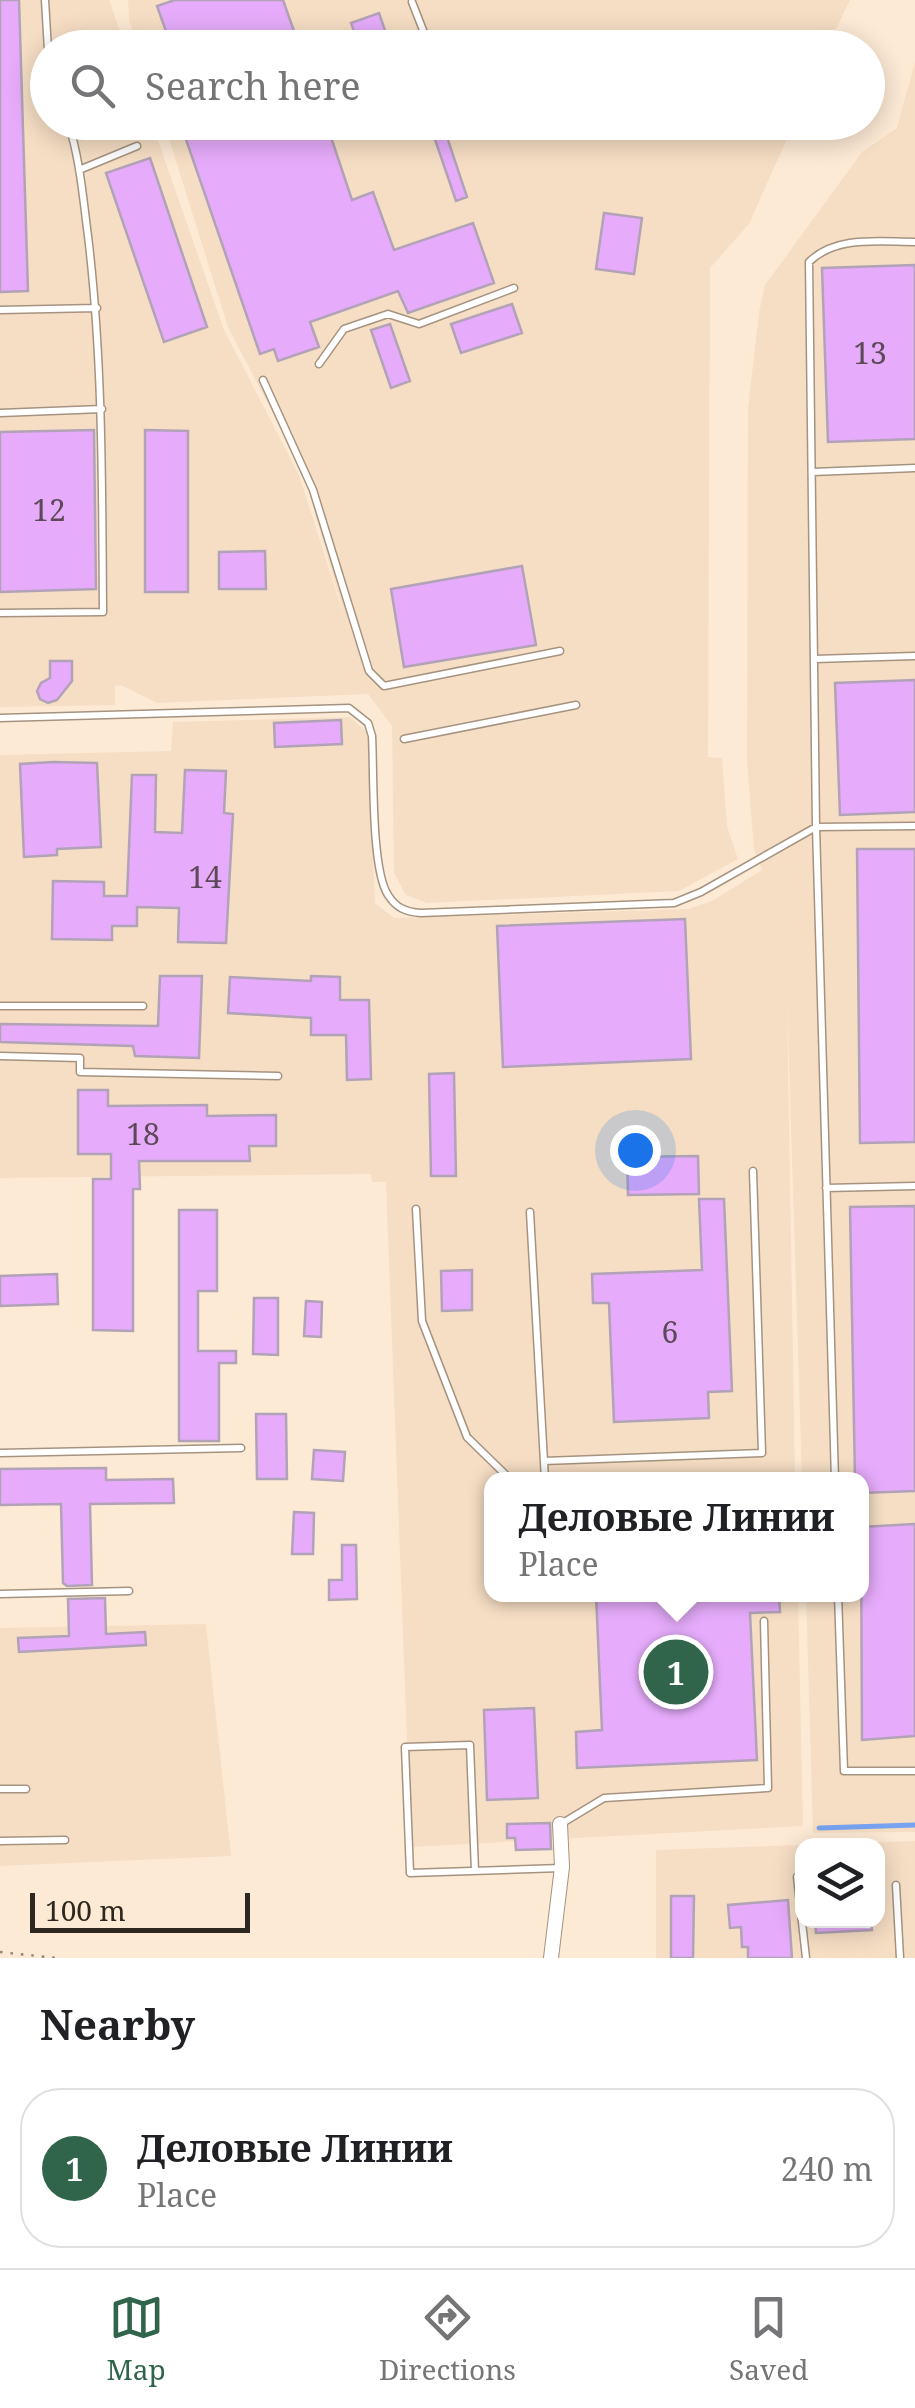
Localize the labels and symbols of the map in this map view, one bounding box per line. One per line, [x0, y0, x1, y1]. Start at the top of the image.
house number: 13 [853, 332, 887, 373]
house number: 12 [32, 489, 66, 530]
house number: 14 [188, 856, 222, 897]
house number: 18 [126, 1113, 160, 1154]
your location [610, 1125, 661, 1176]
house number: 6 [662, 1311, 678, 1352]
pin: 1 [644, 1634, 708, 1710]
scale bar [30, 1888, 250, 1932]

